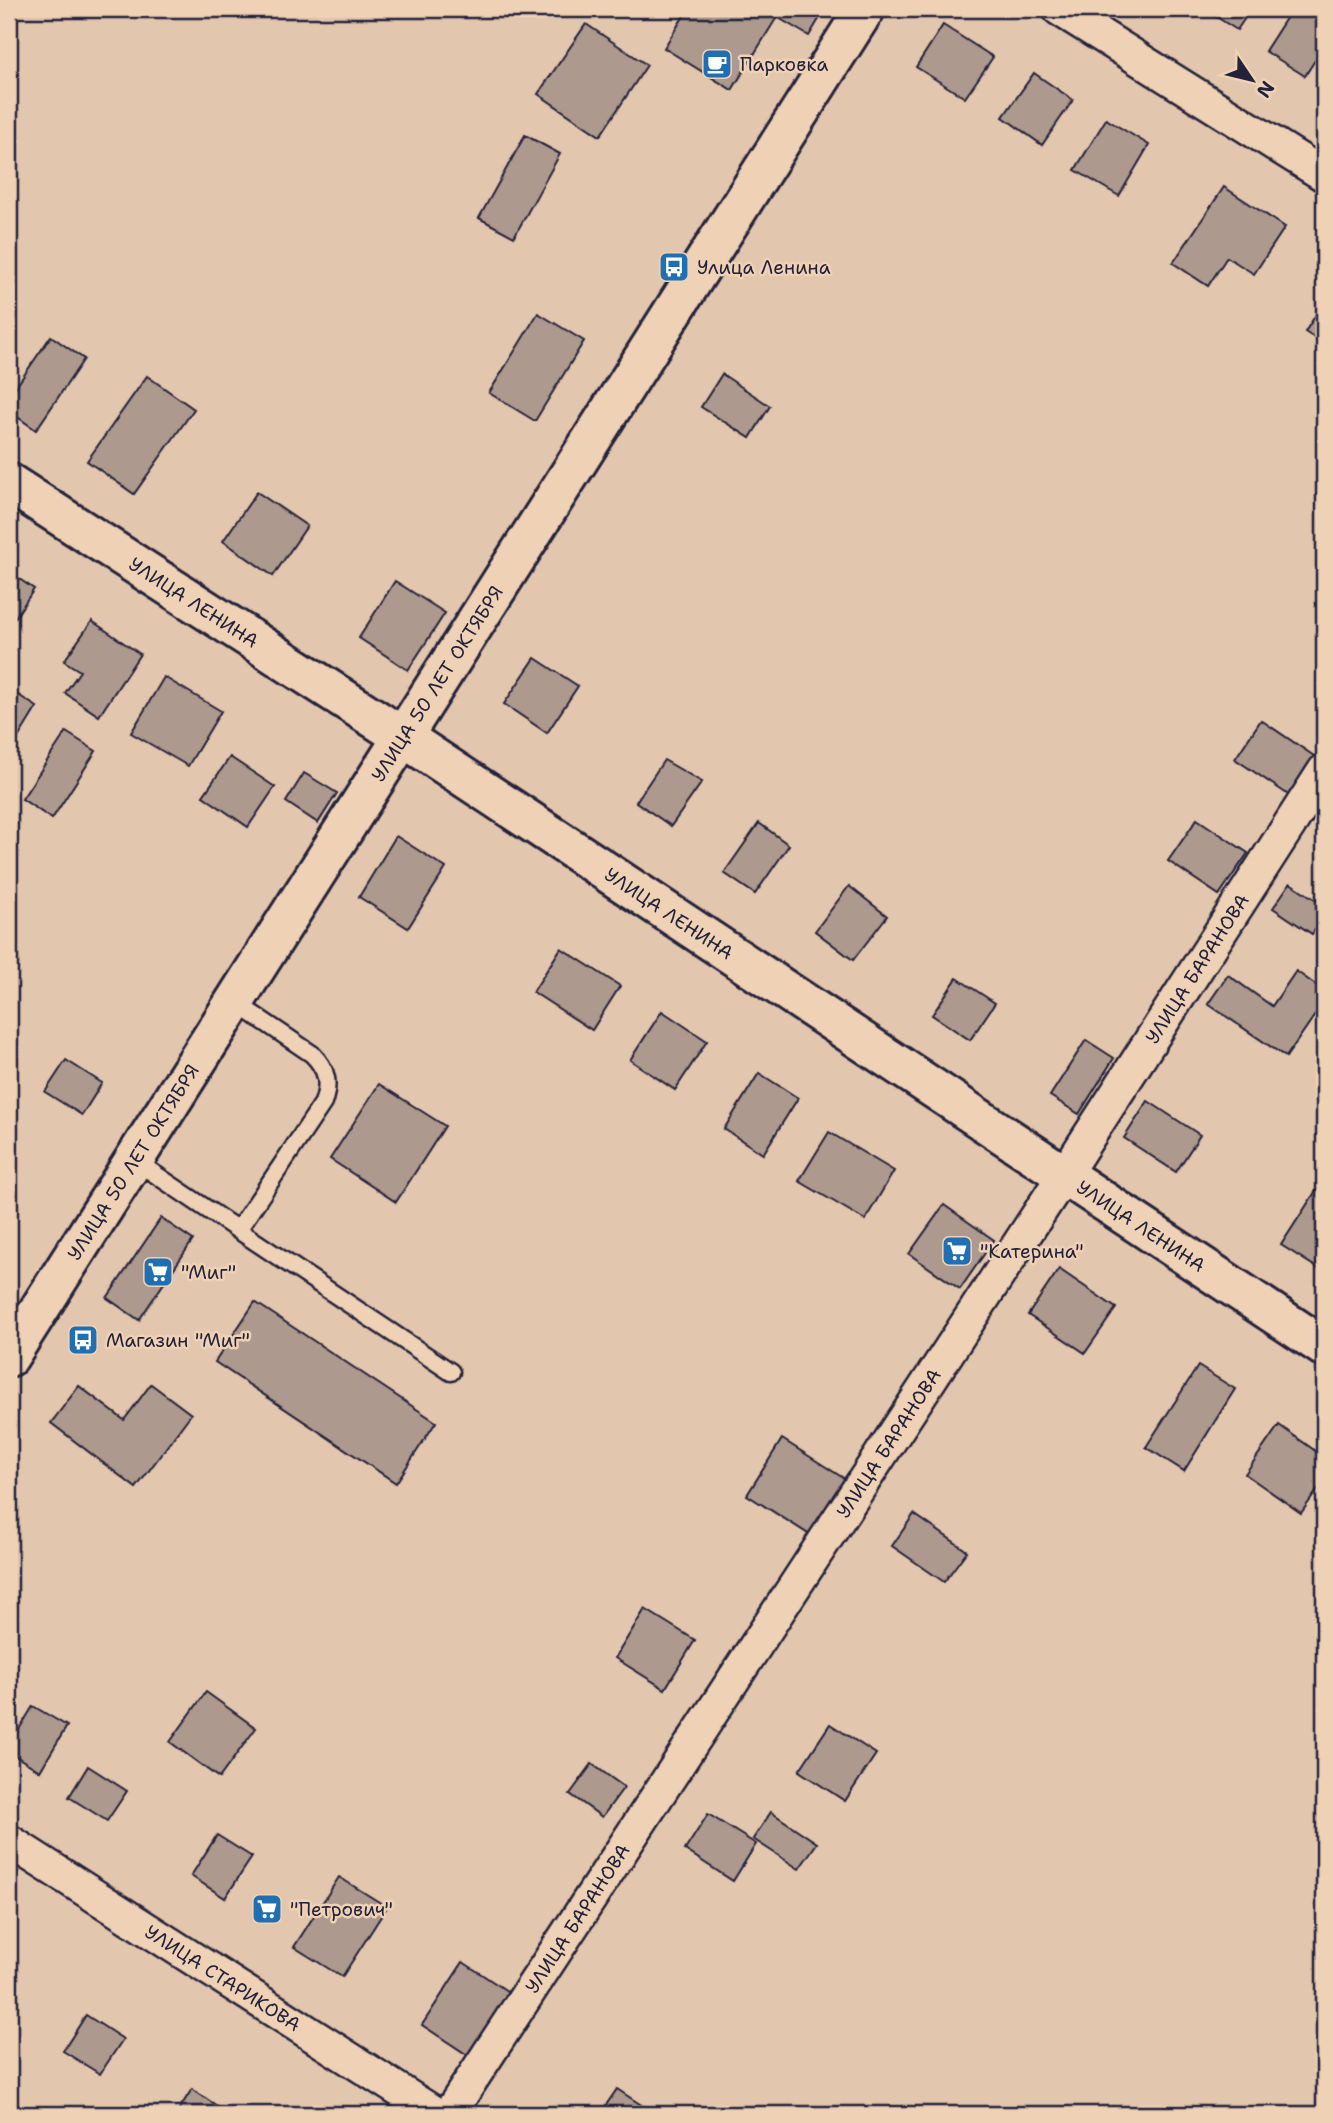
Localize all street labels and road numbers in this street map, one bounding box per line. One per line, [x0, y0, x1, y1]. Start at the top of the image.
street label: УЛИЦА ЛЕНИНА [124, 551, 264, 653]
street label: УЛИЦА 50 ЛЕТ ОКТЯБРЯ [365, 581, 508, 786]
street label: УЛИЦА ЛЕНИНА [600, 862, 738, 965]
street label: УЛИЦА БАРАНОВА [1139, 889, 1254, 1048]
street label: УЛИЦА 50 ЛЕТ ОКТЯБРЯ [61, 1059, 204, 1265]
street label: УЛИЦА ЛЕНИНА [1072, 1174, 1210, 1278]
street label: УЛИЦА БАРАНОВА [830, 1363, 947, 1523]
street label: УЛИЦА БАРАНОВА [519, 1839, 635, 1998]
street label: УЛИЦА СТАРИКОВА [140, 1919, 306, 2037]

